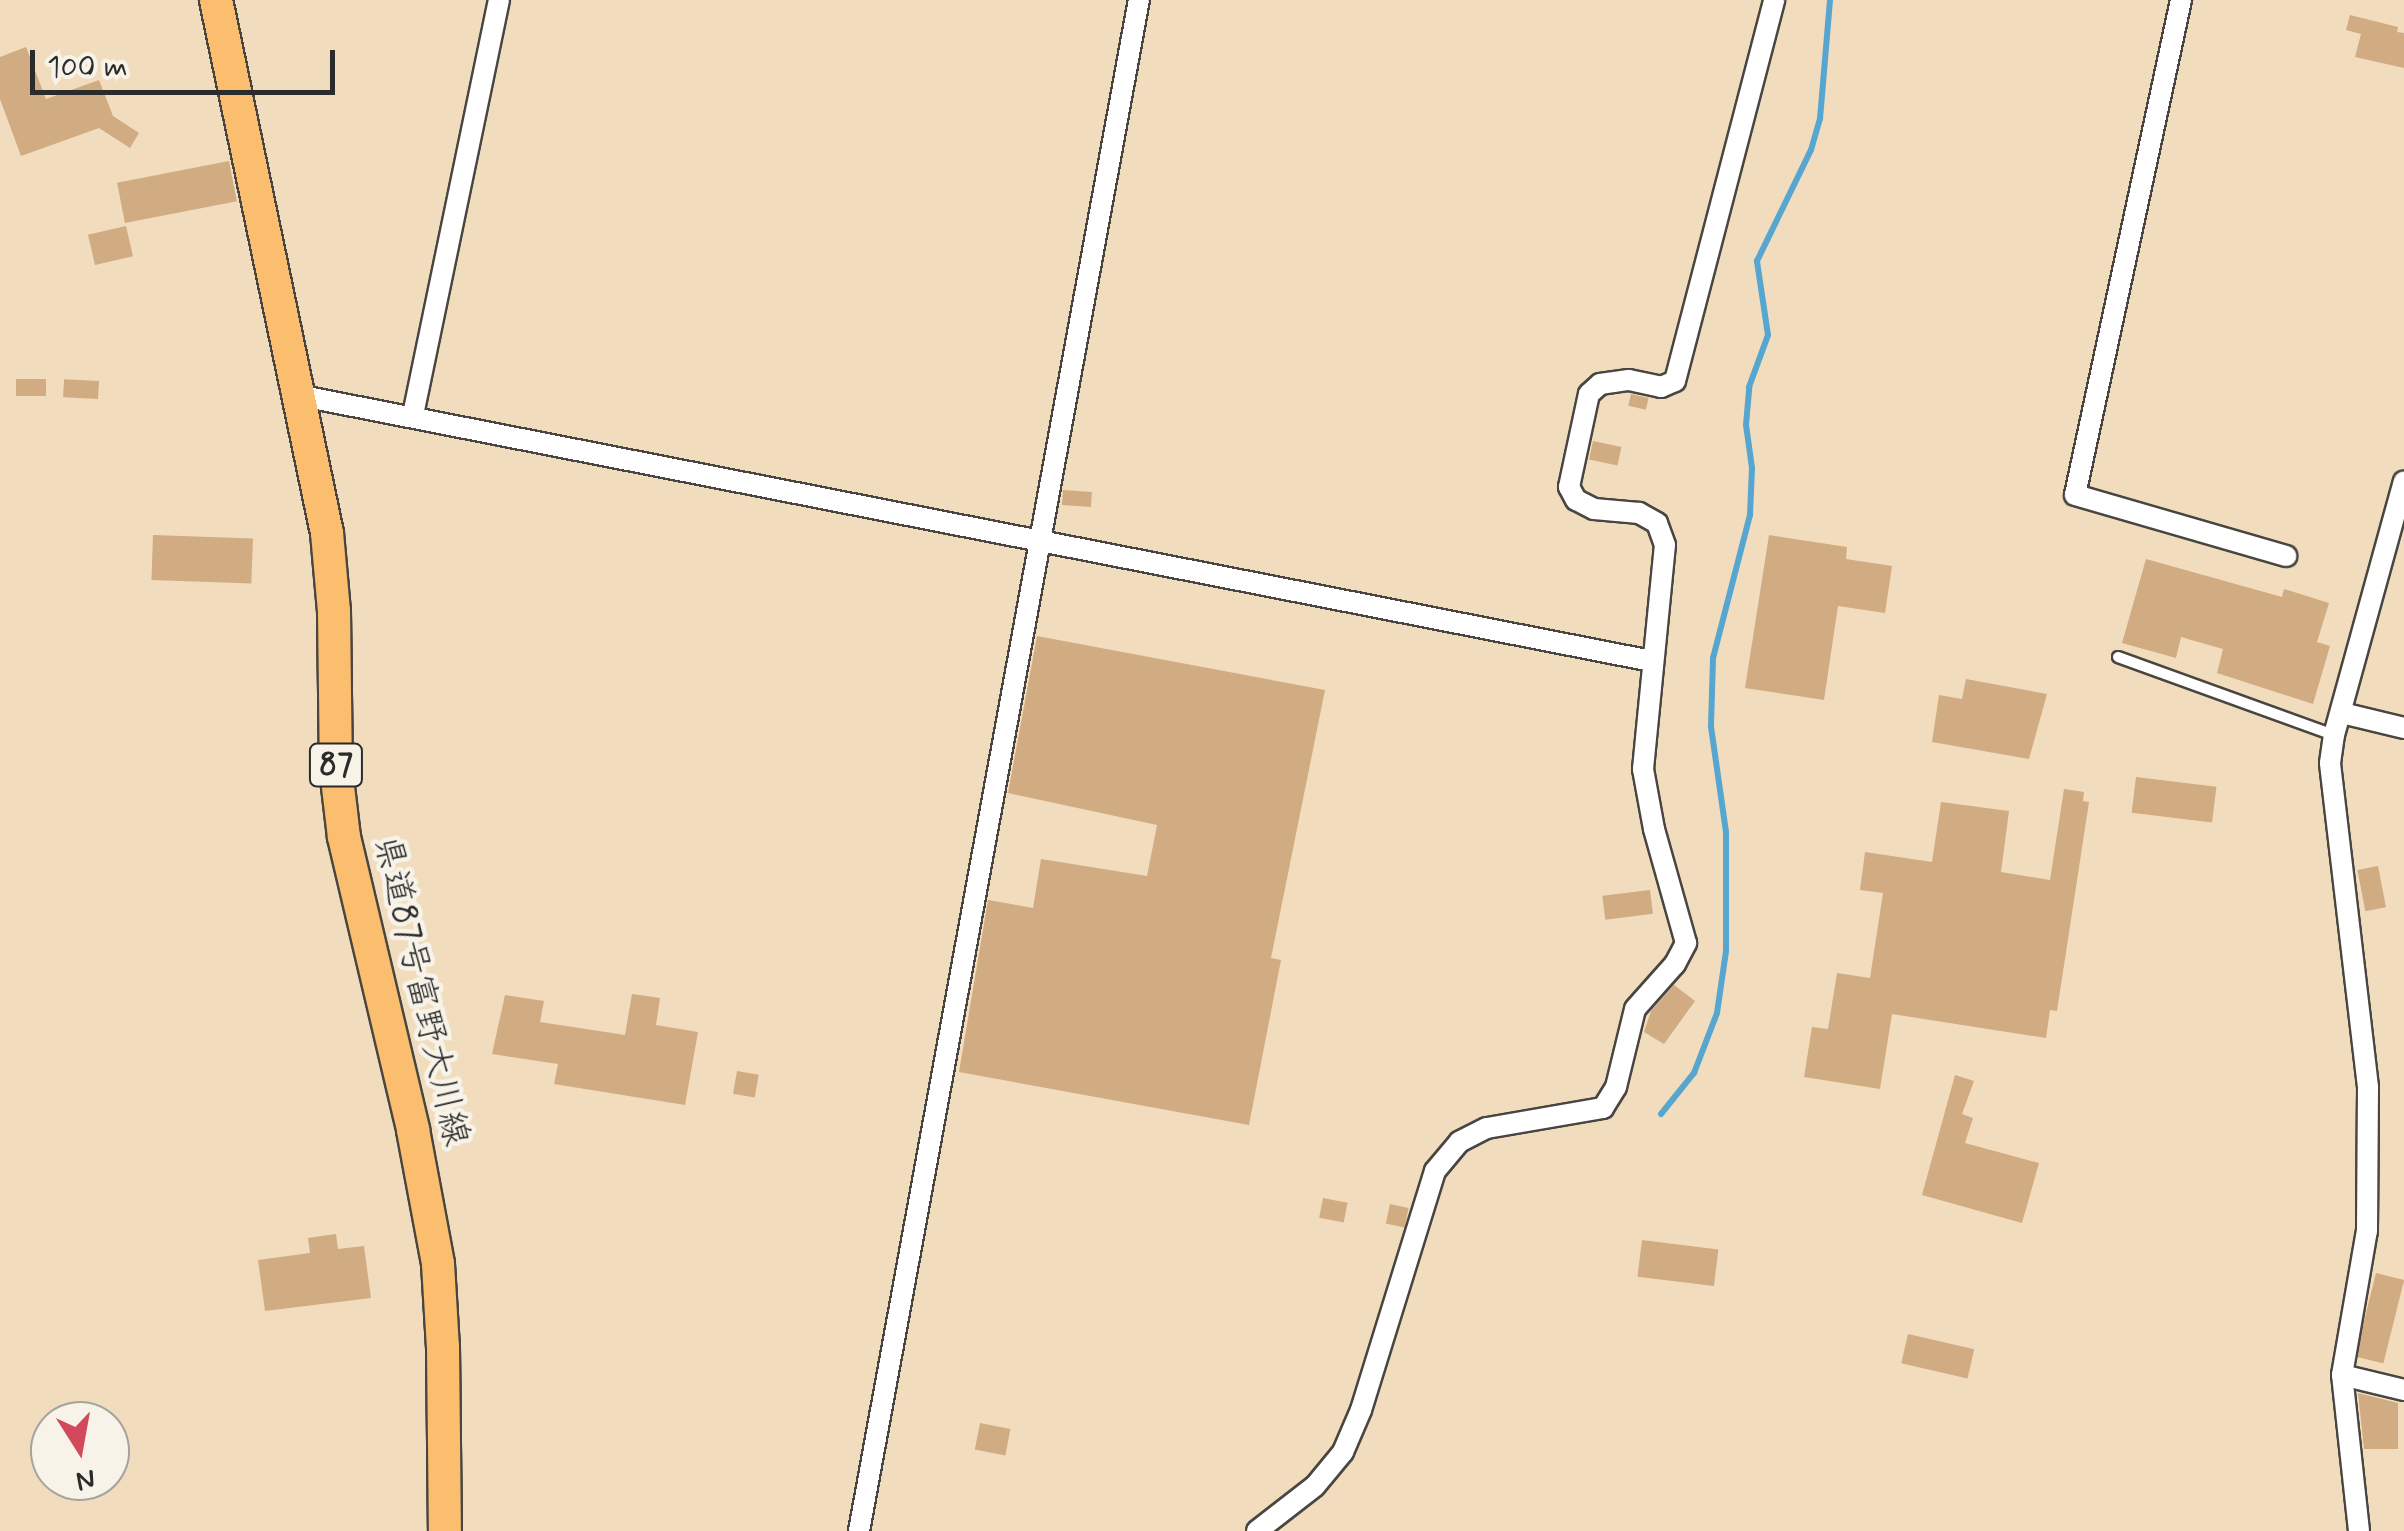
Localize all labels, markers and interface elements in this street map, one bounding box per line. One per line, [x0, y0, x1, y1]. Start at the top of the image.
scale bar [35, 30, 340, 92]
text: 100 m [47, 48, 128, 87]
road number: 87 [308, 738, 364, 792]
street label: 県道87号富野大川線 [365, 832, 477, 1150]
north arrow [30, 1401, 130, 1501]
text: N [73, 1459, 98, 1499]

